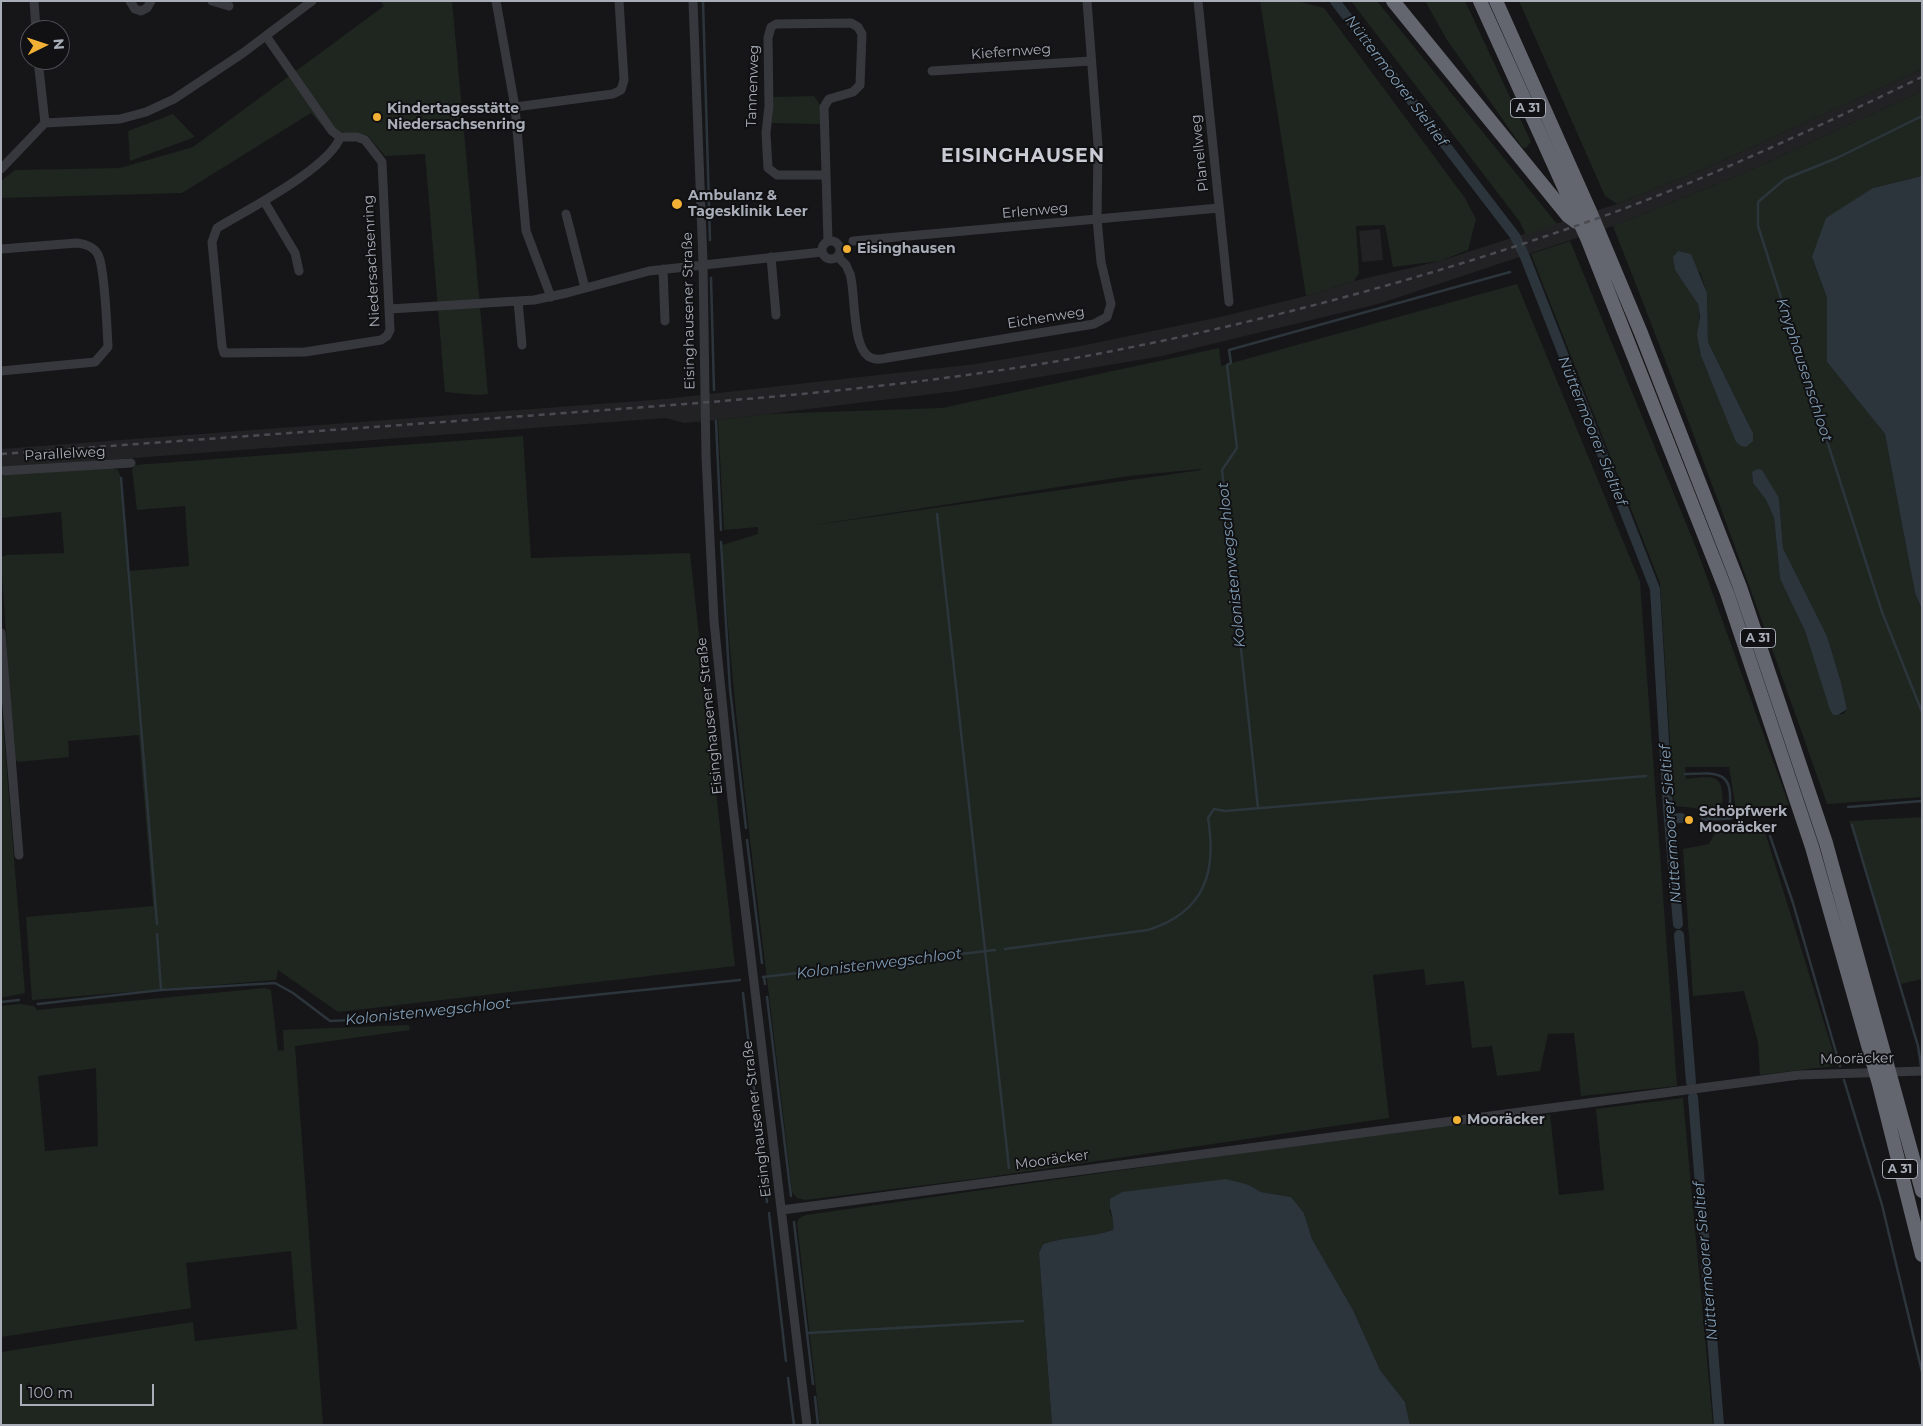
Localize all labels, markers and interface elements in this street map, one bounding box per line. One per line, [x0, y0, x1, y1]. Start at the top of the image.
water label: Nüttermoorer Sieltief [1341, 12, 1451, 150]
north arrow [20, 20, 70, 70]
text: N [50, 38, 68, 50]
street label: Kiefernweg [970, 41, 1052, 63]
street label: Tannenweg [743, 44, 763, 128]
road number: A 31 [1510, 99, 1546, 118]
place label: Kindertagesstätte Niedersachsenring [387, 101, 526, 134]
marker: Kindertagesstätte Niedersachsenring [371, 111, 383, 123]
street label: Planellweg [1188, 113, 1212, 193]
district label: EISINGHAUSEN [939, 145, 1107, 167]
place label: Ambulanz & Tagesklinik Leer [688, 188, 808, 220]
street label: Niedersachsenring [360, 194, 384, 328]
marker: Ambulanz & Tagesklinik Leer [670, 197, 684, 211]
street label: Erlenweg [1001, 200, 1069, 222]
street label: Eisinghausener Straße [679, 232, 699, 390]
place label: Eisinghausen [857, 241, 956, 257]
marker: Eisinghausen [841, 243, 853, 255]
water label: Knyphausenschloot [1772, 296, 1836, 444]
street label: Eichenweg [1006, 304, 1086, 332]
water label: Nüttermoorer Sieltief [1554, 354, 1630, 508]
street label: Parallelweg [24, 443, 106, 465]
water label: Kolonistenwegschloot [1214, 481, 1250, 649]
road number: A 31 [1740, 628, 1776, 648]
street label: Eisinghausener Straße [693, 637, 727, 795]
water label: Nüttermoorer Sieltief [1656, 744, 1686, 904]
place label: Schöpfwerk Mooräcker [1699, 804, 1787, 836]
marker: Schöpfwerk Mooräcker [1683, 814, 1695, 826]
water label: Kolonistenwegschloot [795, 945, 963, 983]
water label: Kolonistenwegschloot [344, 994, 512, 1030]
street label: Eisinghausener Straße [739, 1040, 775, 1198]
street label: Mooräcker [1820, 1050, 1894, 1068]
place label: Mooräcker [1467, 1112, 1545, 1128]
marker: Mooräcker [1451, 1114, 1463, 1126]
street label: Mooräcker [1014, 1147, 1090, 1173]
road number: A 31 [1882, 1160, 1918, 1178]
water label: Nüttermoorer Sieltief [1690, 1181, 1722, 1341]
scale bar [22, 1374, 156, 1406]
text: 100 m [28, 1383, 73, 1402]

